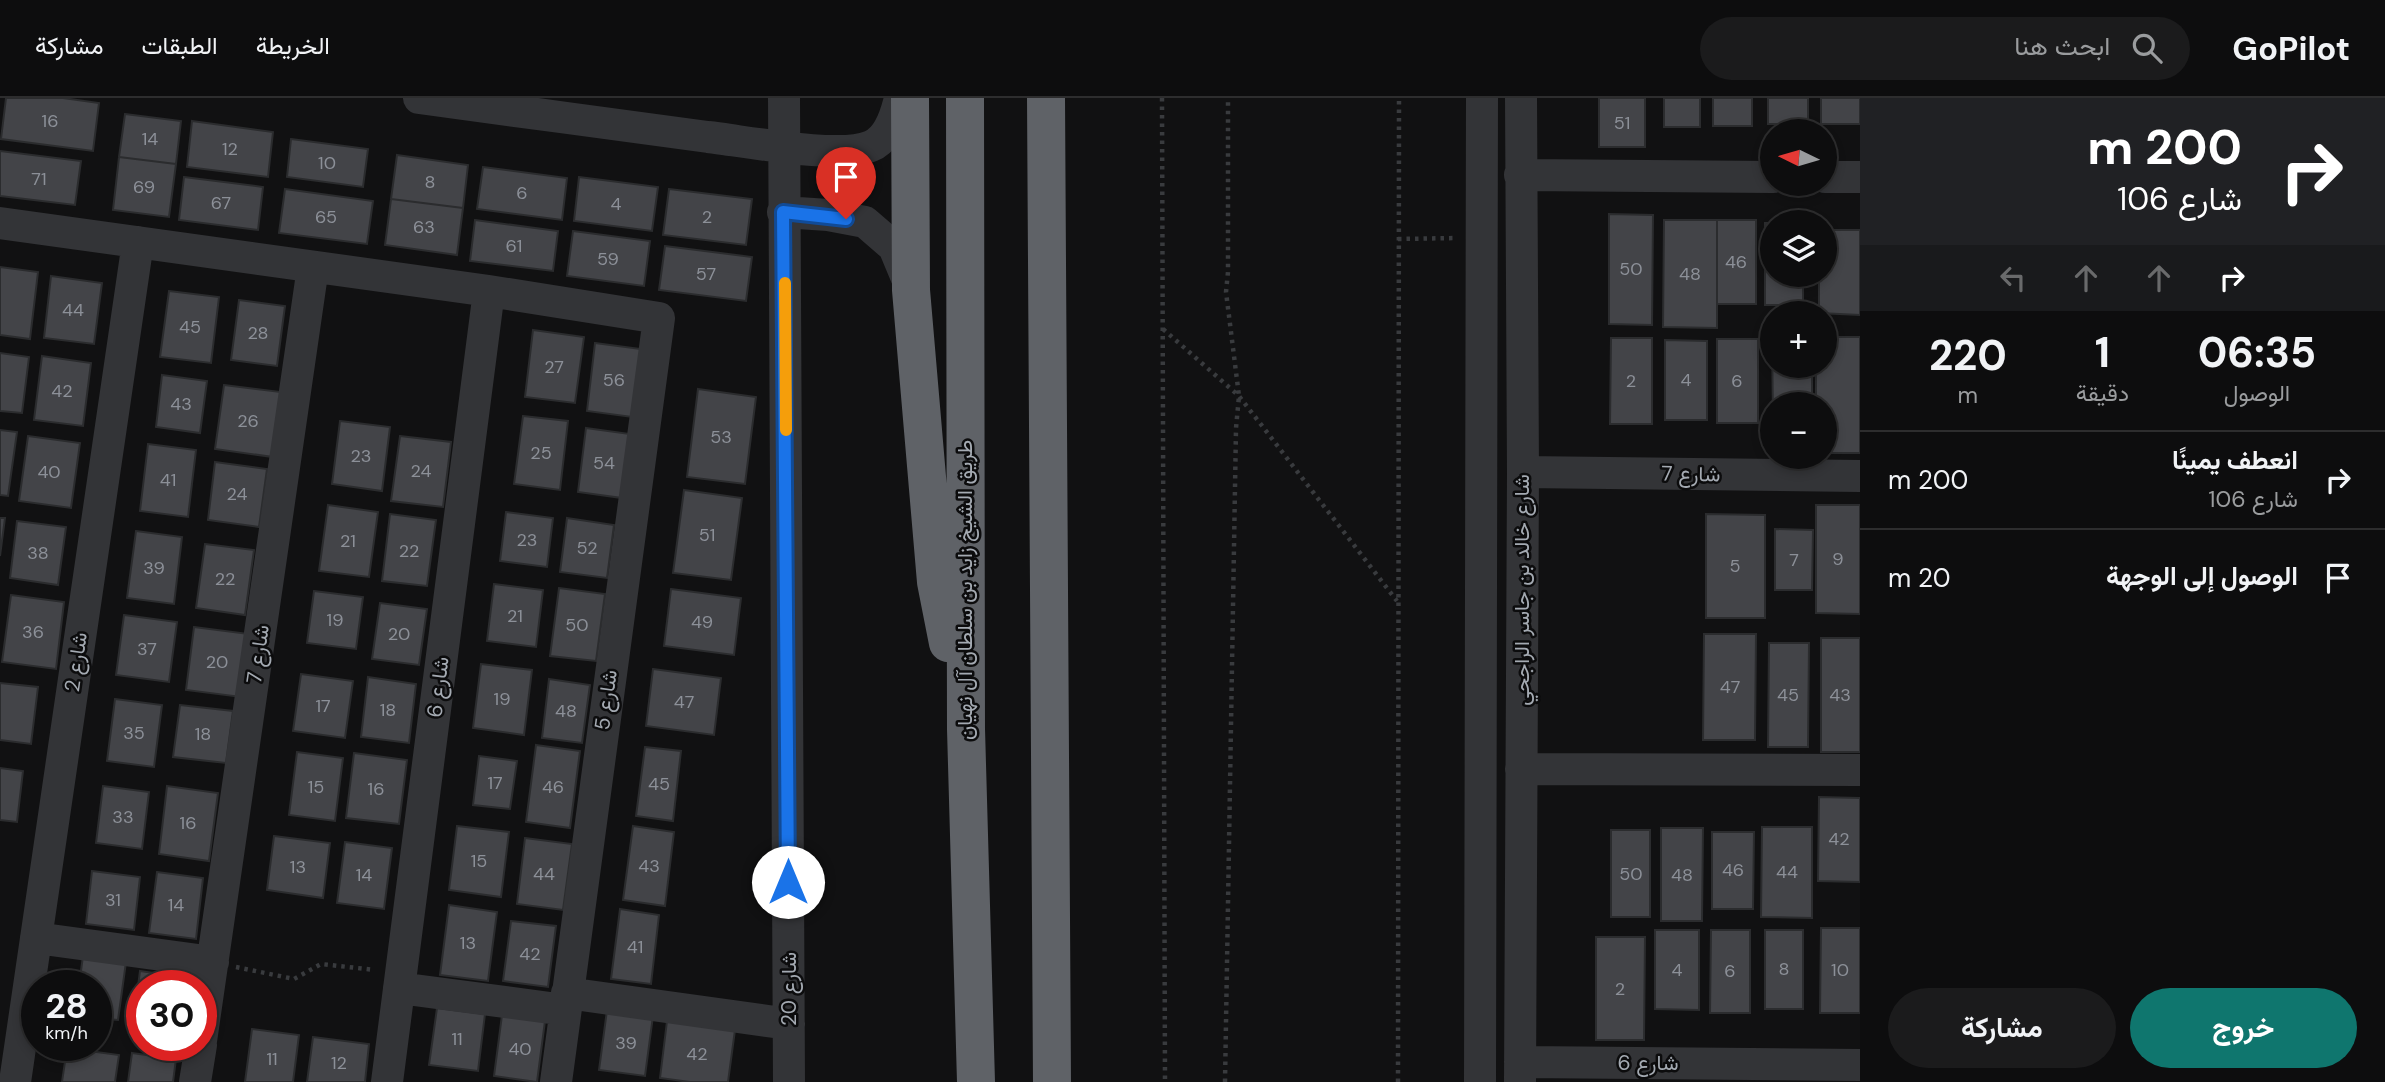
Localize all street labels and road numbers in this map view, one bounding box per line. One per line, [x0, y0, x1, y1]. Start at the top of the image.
street label: طريق الشيخ زايد بن سلطان آل نهيان [951, 440, 979, 740]
street label: شارع 7 [1661, 459, 1721, 489]
street label: شارع خالد بن جاسر الراجحي [1508, 474, 1539, 706]
street label: شارع 7 [240, 623, 276, 685]
street label: شارع 2 [58, 630, 94, 694]
street label: شارع 6 [420, 655, 456, 719]
street label: شارع 5 [588, 668, 624, 732]
street label: شارع 20 [775, 952, 803, 1026]
street label: شارع 6 [1617, 1049, 1679, 1077]

